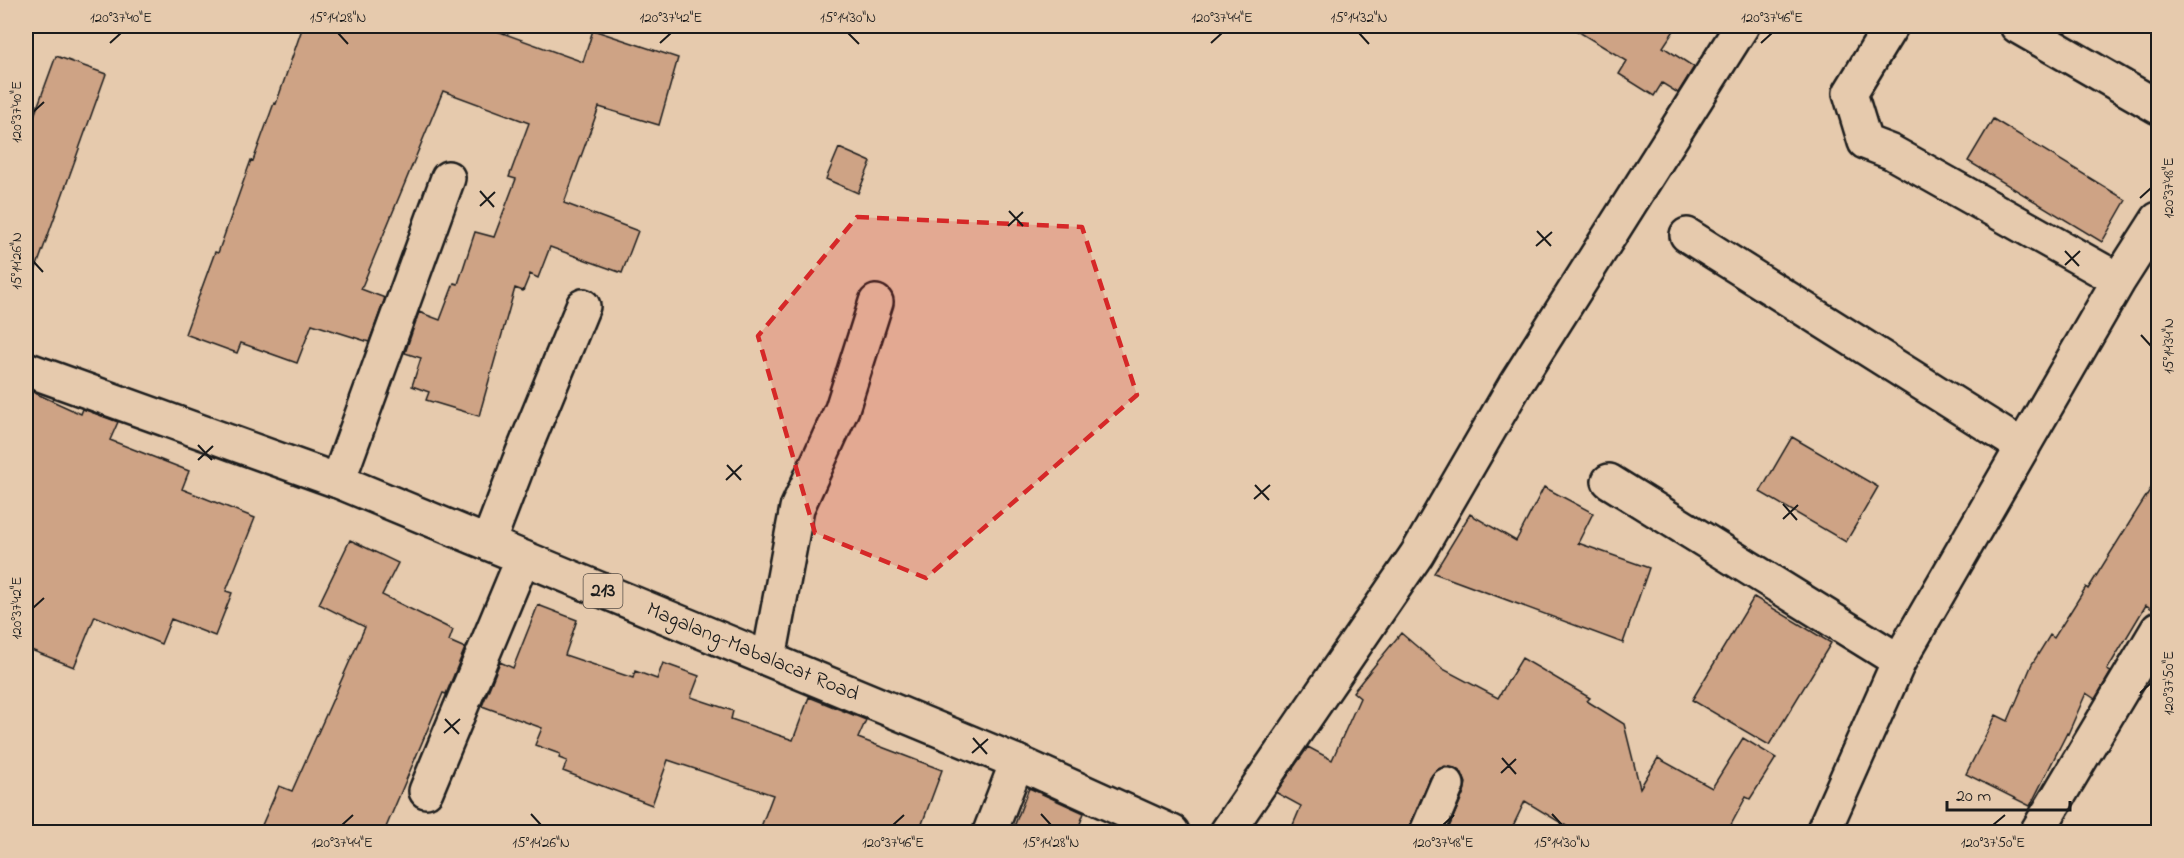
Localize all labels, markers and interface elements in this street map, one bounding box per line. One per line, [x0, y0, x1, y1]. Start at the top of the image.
text: 120°37'40"E [90, 7, 152, 29]
text: 15°14'28"N [310, 7, 366, 29]
text: 120°37'42"E [640, 7, 702, 29]
text: 15°14'30"N [820, 7, 876, 29]
text: 120°37'44"E [1191, 7, 1253, 29]
text: 15°14'32"N [1330, 7, 1388, 29]
text: 120°37'46"E [1741, 7, 1803, 29]
text: 120°37'40"E [6, 81, 28, 143]
text: 120°37'48"E [2158, 157, 2180, 219]
text: 15°14'26"N [6, 232, 28, 290]
text: 15°14'34"N [2158, 318, 2180, 374]
road number: 213 [584, 574, 622, 608]
text: 120°37'42"E [6, 577, 28, 639]
street label: Magalang-Mabalacat Road [642, 595, 863, 710]
text: 120°37'50"E [2158, 651, 2180, 715]
scale bar [1947, 774, 2070, 812]
text: 20 m [1956, 784, 1991, 810]
text: 120°37'44"E [311, 832, 373, 854]
text: 15°14'26"N [512, 832, 570, 854]
text: 120°37'46"E [862, 832, 924, 854]
text: 15°14'28"N [1023, 832, 1079, 854]
text: 120°37'48"E [1412, 832, 1474, 854]
text: 15°14'30"N [1534, 832, 1590, 854]
text: 120°37'50"E [1961, 832, 2025, 854]

